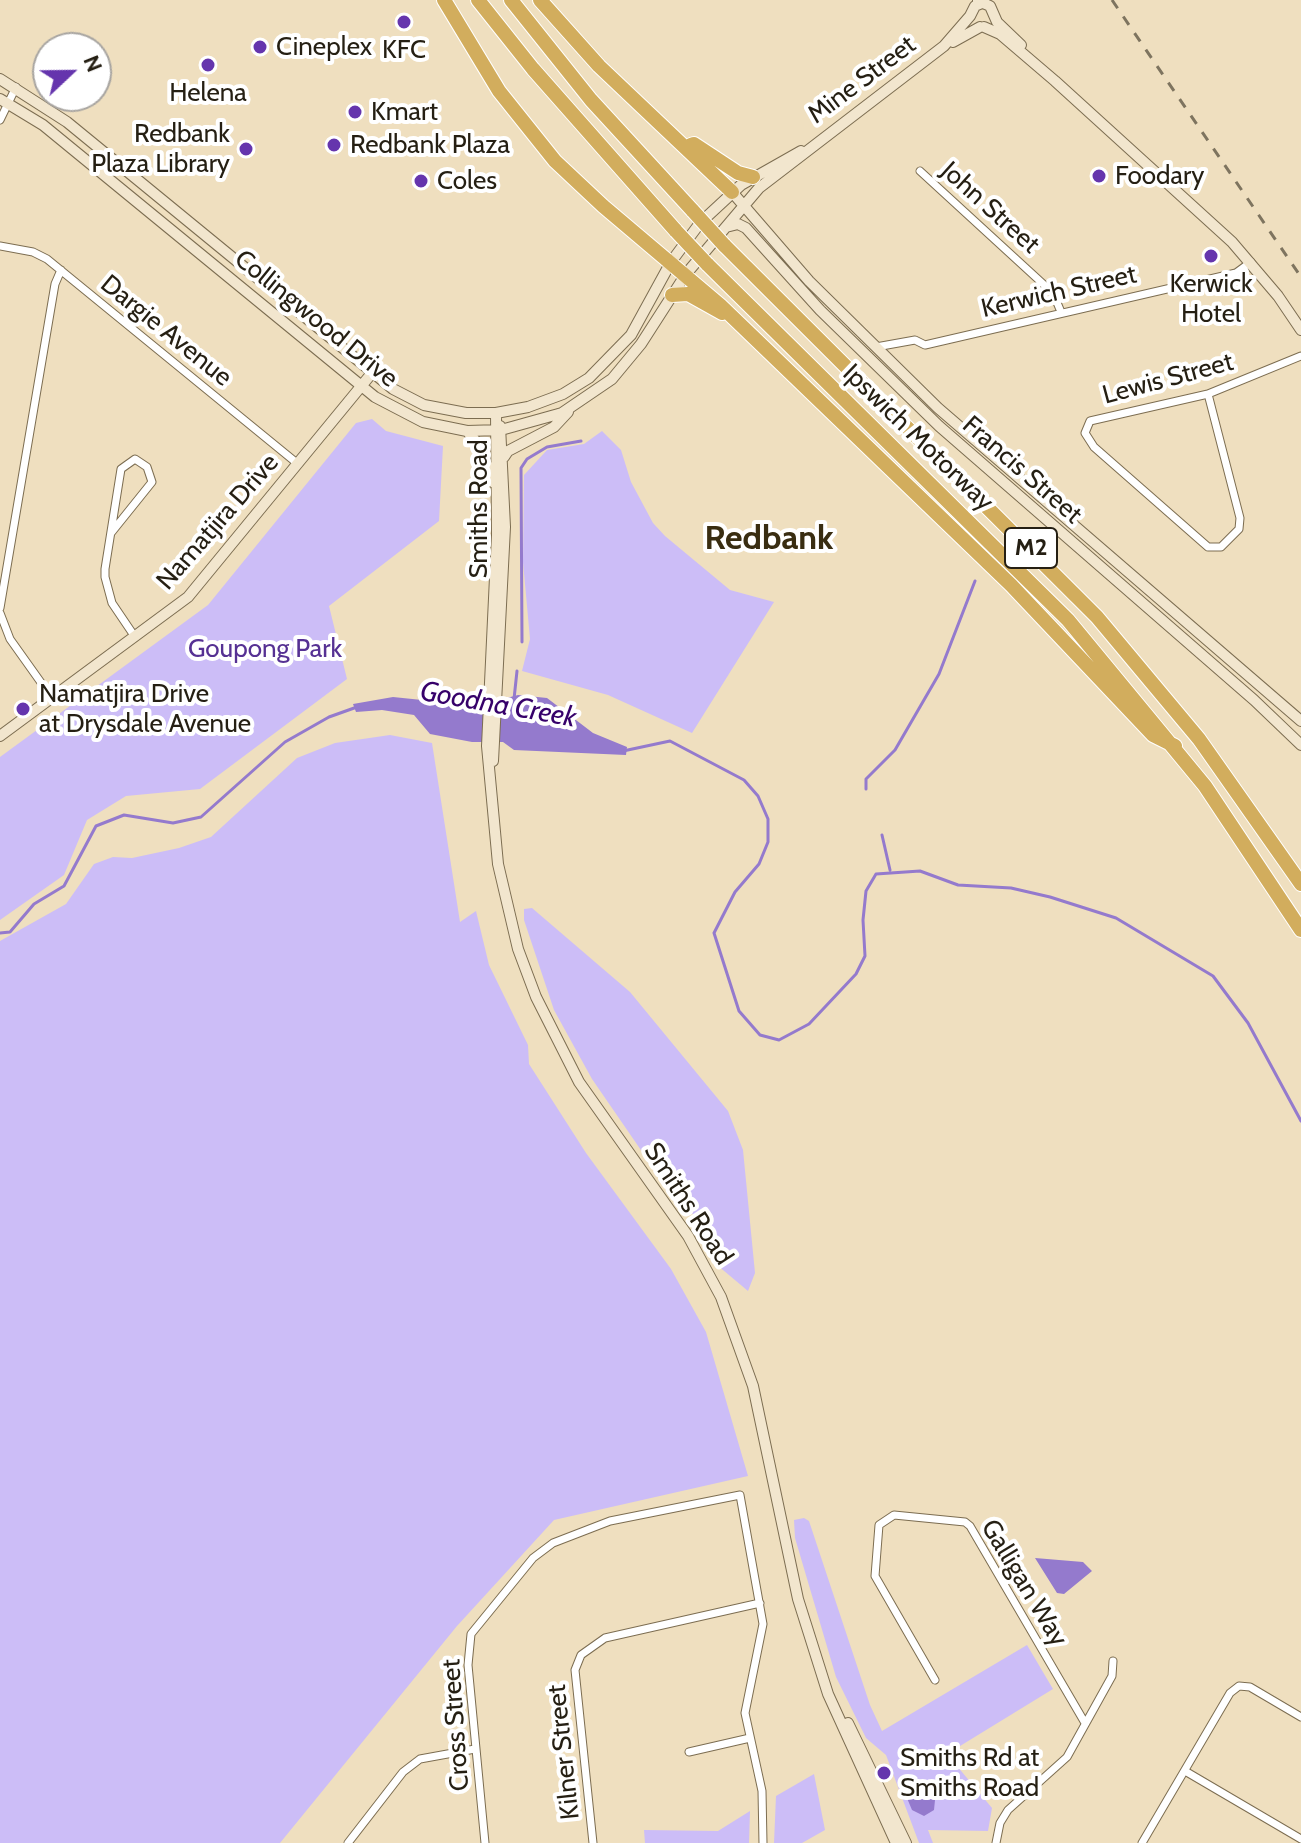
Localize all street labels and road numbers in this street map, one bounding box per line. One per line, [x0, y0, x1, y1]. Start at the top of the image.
street label: Mine Street [802, 29, 922, 131]
street label: John Street [934, 156, 1046, 260]
street label: Collingwood Drive [228, 244, 404, 394]
street label: Kerwich Street [978, 259, 1140, 325]
street label: Dargie Avenue [94, 269, 238, 393]
street label: Lewis Street [1099, 347, 1237, 411]
street label: Ipswich Motorway [836, 358, 1000, 518]
street label: Francis Street [956, 410, 1088, 530]
street label: Smiths Road [463, 439, 495, 579]
street label: Namatjira Drive [150, 448, 286, 596]
road number: M2 [1005, 528, 1057, 568]
street label: Smiths Road [637, 1137, 739, 1271]
street label: Galligan Way [974, 1514, 1074, 1652]
street label: Cross Street [436, 1658, 476, 1792]
street label: Kilner Street [541, 1683, 587, 1821]

